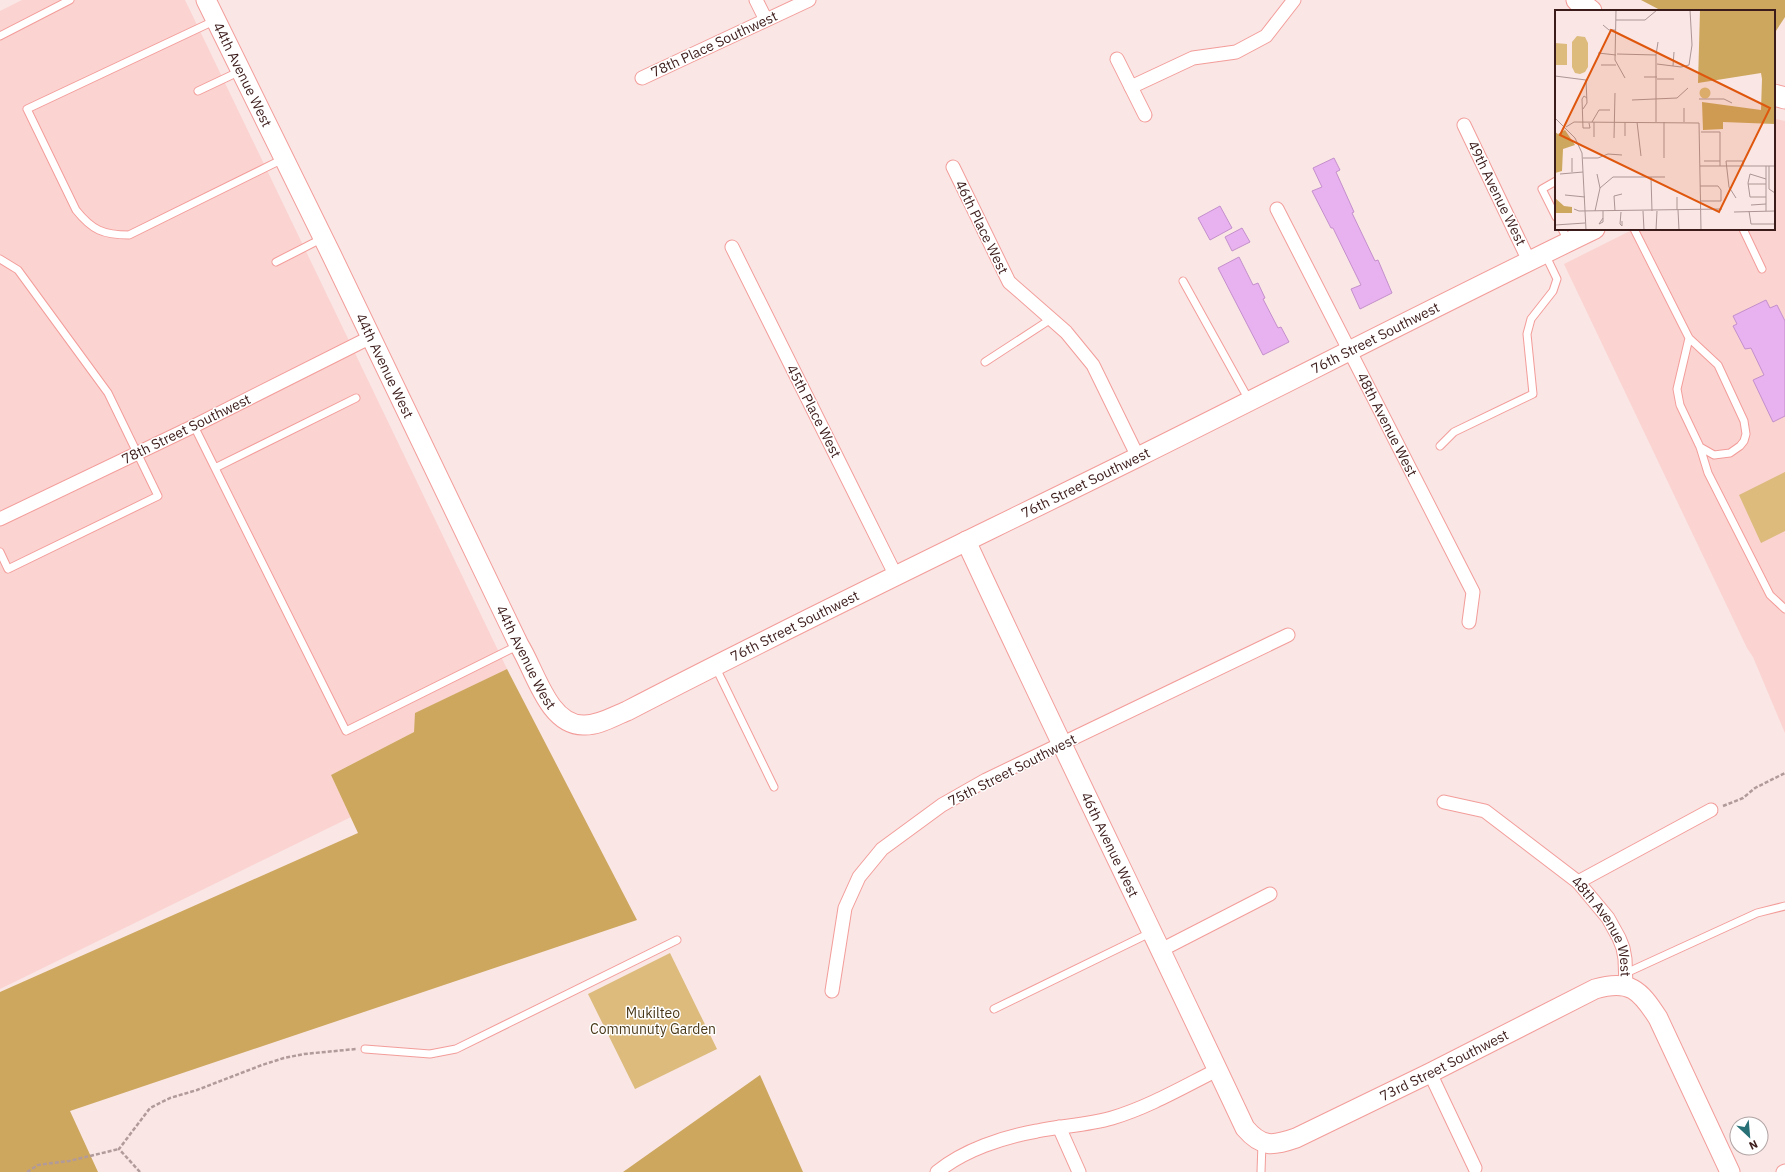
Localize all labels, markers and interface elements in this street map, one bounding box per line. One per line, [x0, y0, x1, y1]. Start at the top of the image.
street label: 78th Place Southwest [648, 7, 780, 81]
inset map [1555, 10, 1775, 230]
street label: 44th Avenue West [209, 19, 276, 130]
street label: 49th Avenue West [1464, 138, 1530, 249]
street label: 46th Place West [951, 177, 1013, 277]
street label: 76th Street Southwest [1308, 298, 1443, 378]
street label: 44th Avenue West [352, 310, 418, 421]
street label: 45th Place West [783, 361, 845, 461]
street label: 48th Avenue West [1353, 369, 1421, 480]
street label: 78th Street Southwest [119, 390, 254, 468]
street label: 76th Street Southwest [1018, 443, 1153, 522]
street label: 76th Street Southwest [727, 586, 862, 666]
street label: 44th Avenue West [492, 602, 560, 713]
street label: 75th Street Southwest [945, 730, 1079, 810]
street label: 46th Avenue West [1077, 789, 1143, 900]
street label: 48th Avenue West [1568, 872, 1635, 977]
park label: Mukilteo Communuty Garden [590, 1004, 716, 1038]
street label: 73rd Street Southwest [1377, 1025, 1512, 1105]
north arrow [1729, 1116, 1769, 1156]
text: N [1747, 1137, 1760, 1153]

